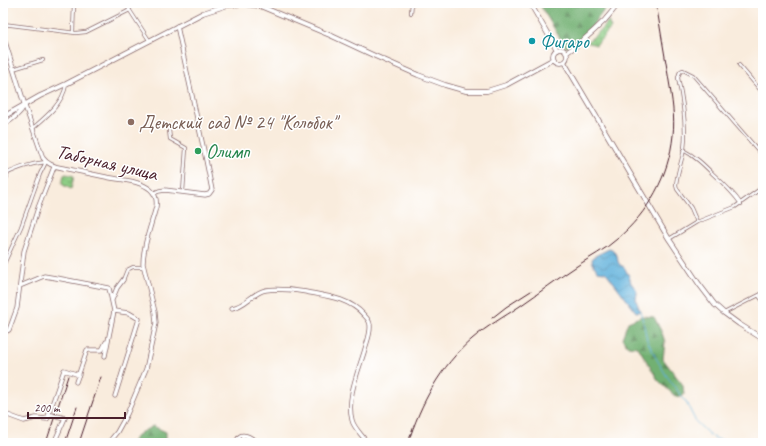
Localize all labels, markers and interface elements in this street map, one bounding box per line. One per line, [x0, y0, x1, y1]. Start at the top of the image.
place label: Фигаро [540, 29, 590, 54]
marker: Фигаро [527, 36, 537, 46]
place label: Детский сад № 24 "Колобок" [139, 110, 341, 135]
marker: Детский сад № 24 "Колобок" [126, 117, 136, 127]
street label: Таборная улица [54, 139, 161, 187]
place label: Олимп [206, 139, 251, 164]
marker: Олимп [193, 146, 203, 156]
scale bar [28, 394, 125, 420]
text: 200 m [34, 400, 61, 416]

